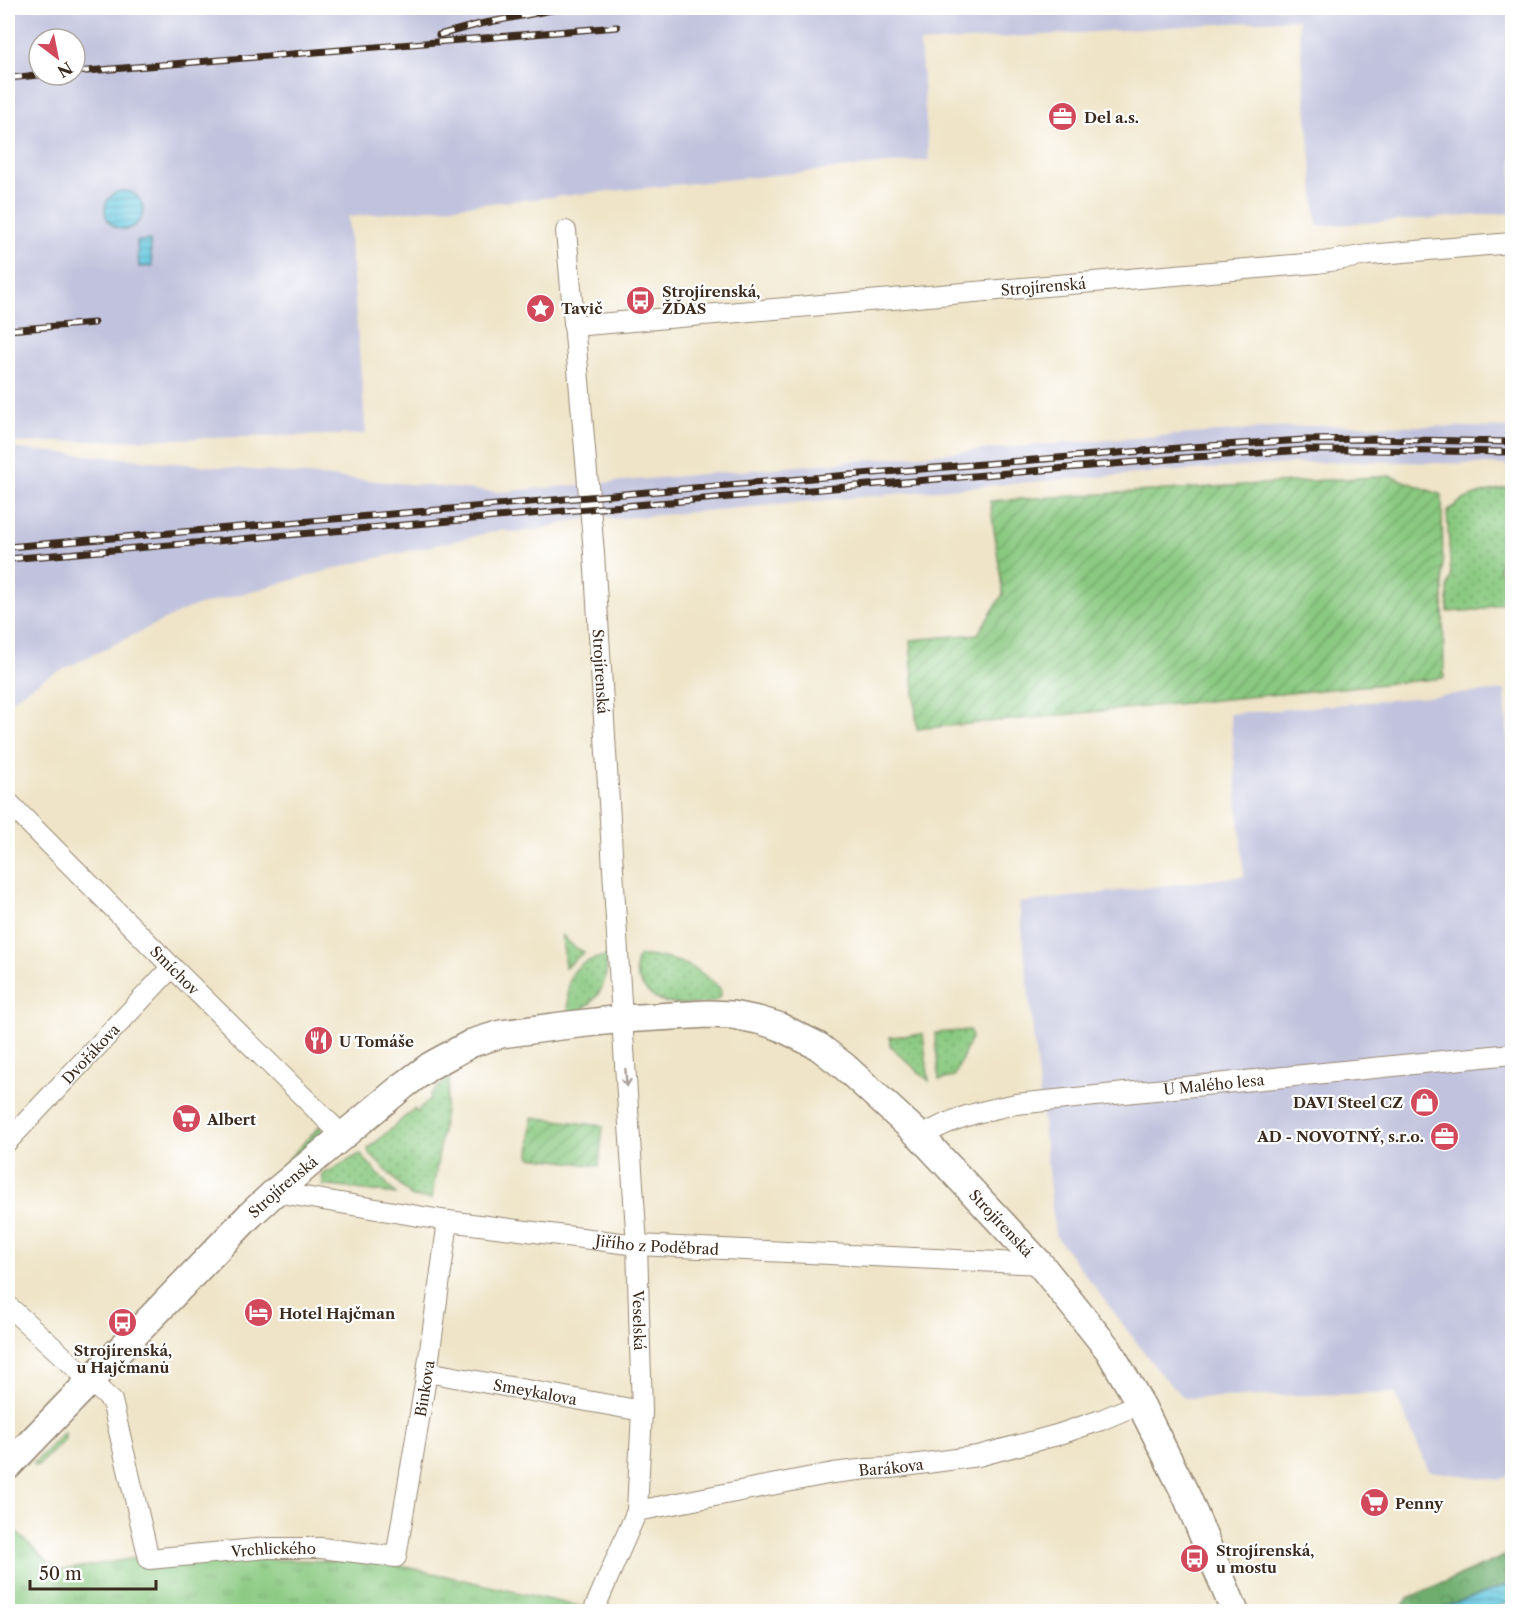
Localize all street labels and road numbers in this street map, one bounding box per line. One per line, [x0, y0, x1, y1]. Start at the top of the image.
street label: Strojírenská [1000, 273, 1087, 299]
street label: Strojírenská [589, 628, 613, 715]
street label: Smíchov [147, 942, 204, 999]
street label: Dvořákova [57, 1020, 123, 1088]
street label: U Malého lesa [1162, 1070, 1265, 1099]
street label: Strojírenská [244, 1151, 321, 1222]
street label: Strojírenská [965, 1185, 1038, 1260]
street label: Jiřího z Poděbrad [592, 1230, 719, 1258]
street label: Veselská [629, 1289, 650, 1351]
street label: Binkova [410, 1359, 438, 1418]
street label: Smeykalova [492, 1375, 579, 1409]
street label: Barákova [858, 1454, 925, 1479]
street label: Vrchlického [229, 1538, 316, 1561]

